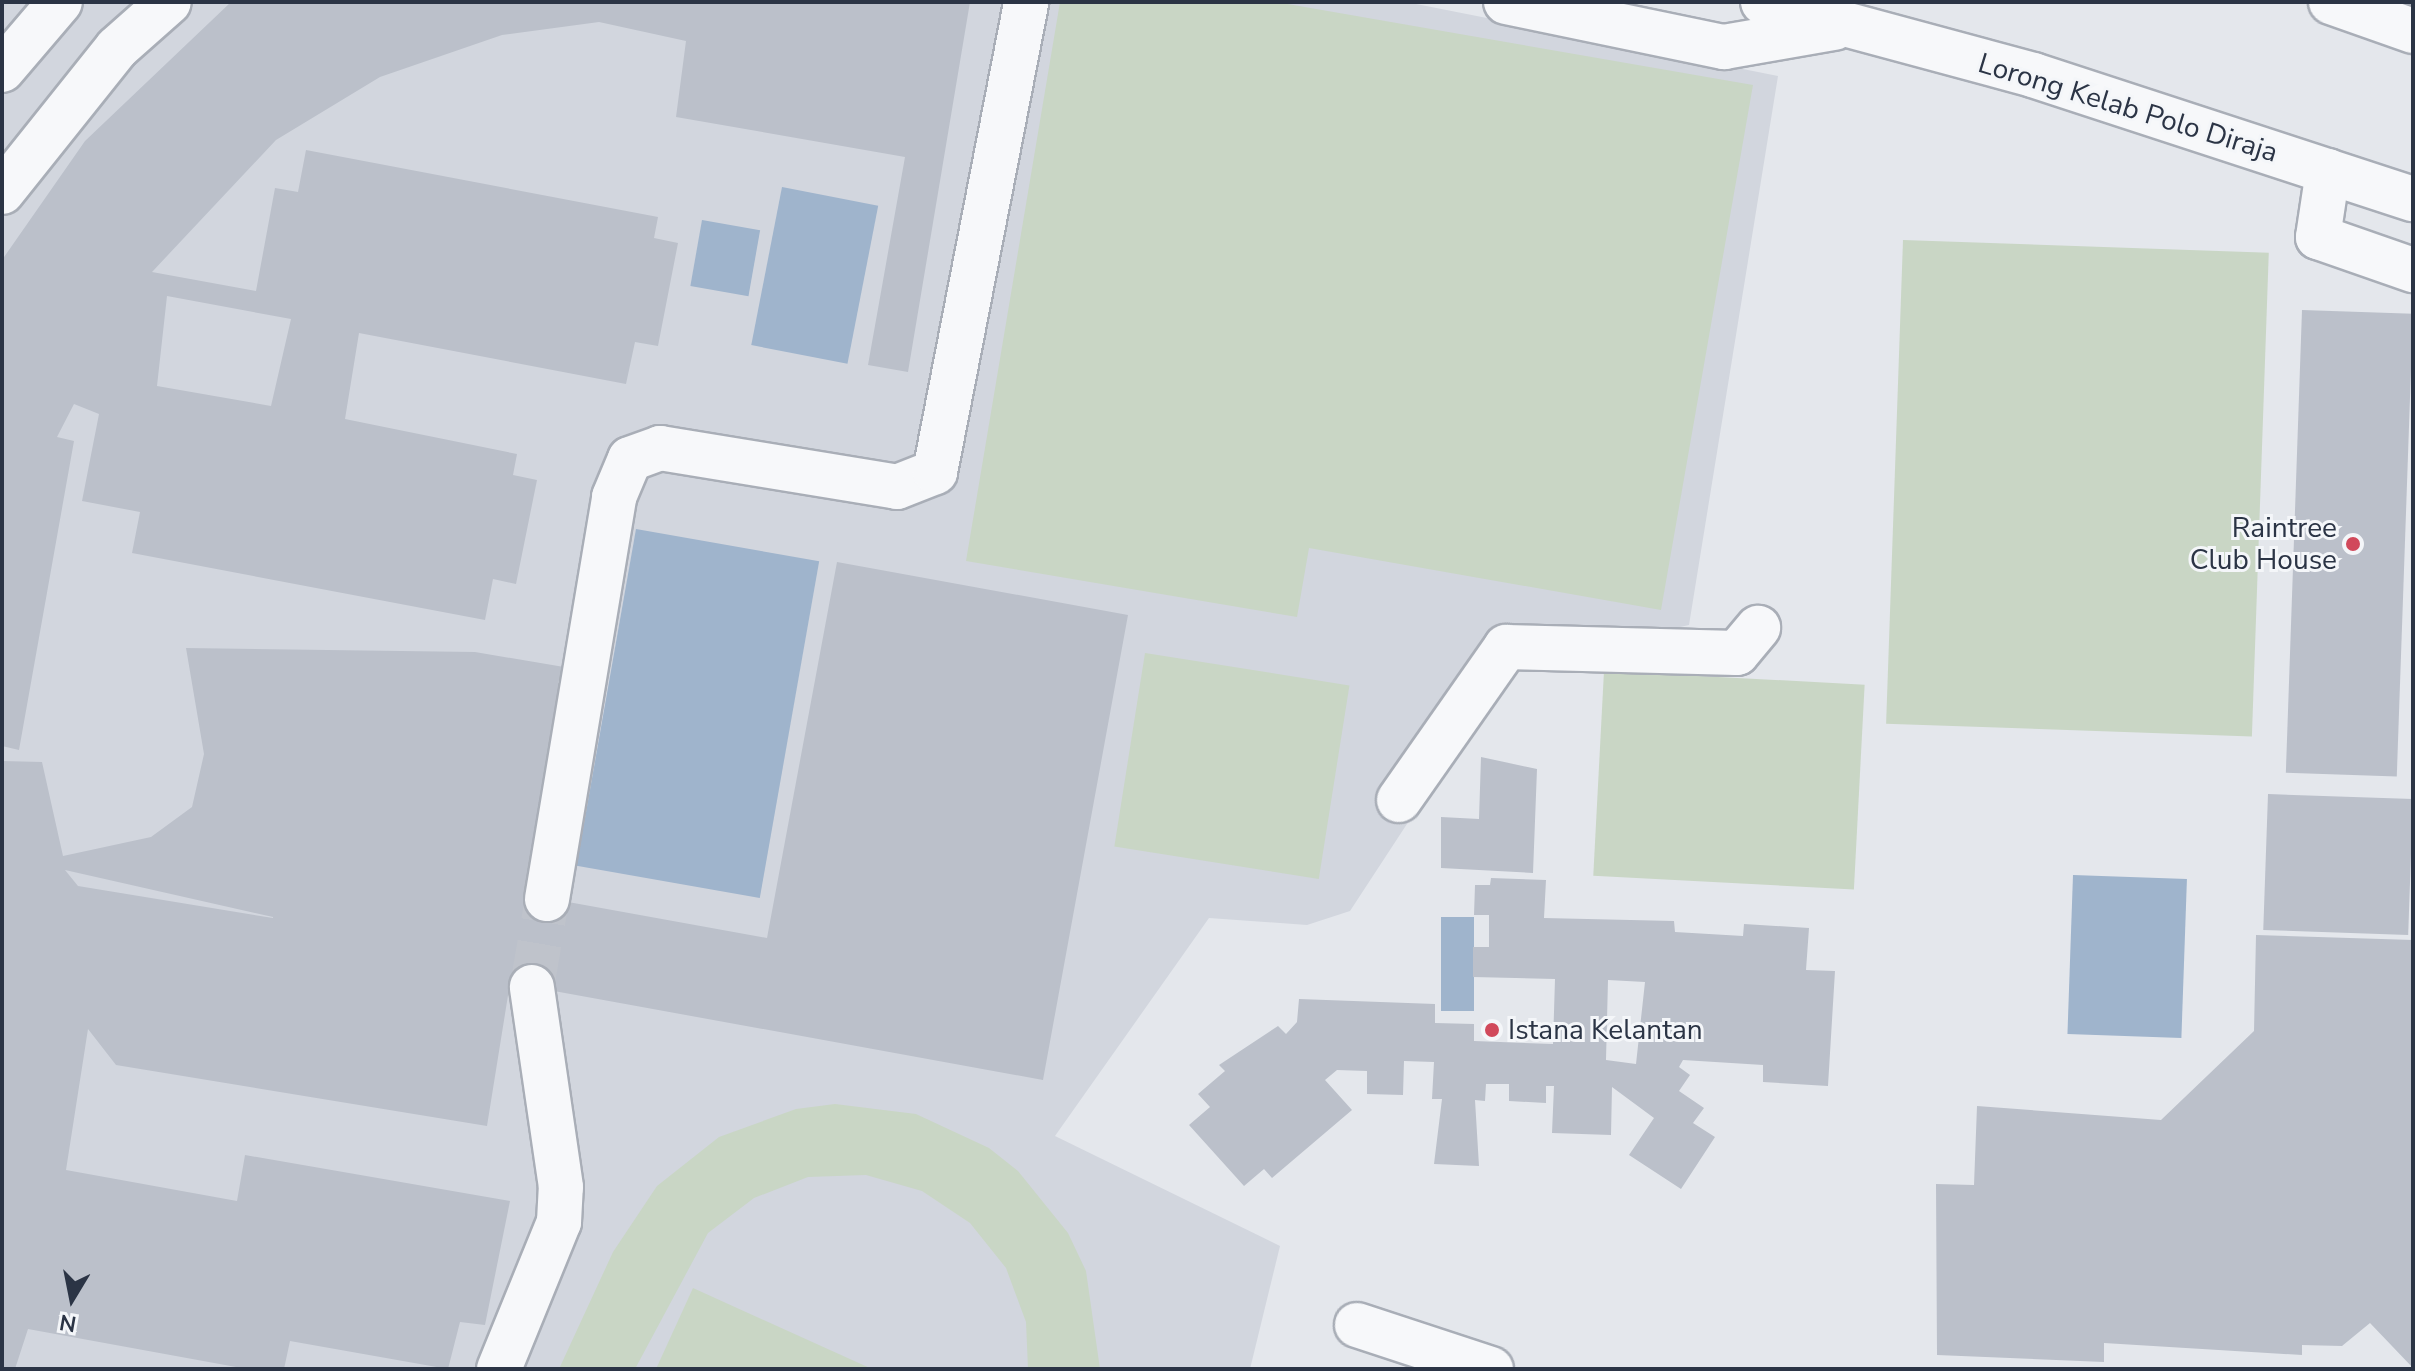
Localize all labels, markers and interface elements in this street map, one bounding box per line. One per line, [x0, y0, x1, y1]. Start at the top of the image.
street label: Lorong Kelab Polo Diraja [1974, 46, 2282, 170]
place label: Raintree Club House [2190, 511, 2337, 577]
marker: Raintree Club House [2344, 535, 2362, 553]
place label: Istana Kelantan [1508, 1013, 1703, 1047]
marker: Istana Kelantan [1483, 1021, 1501, 1039]
north arrow [32, 1259, 112, 1339]
text: N [57, 1306, 79, 1339]

